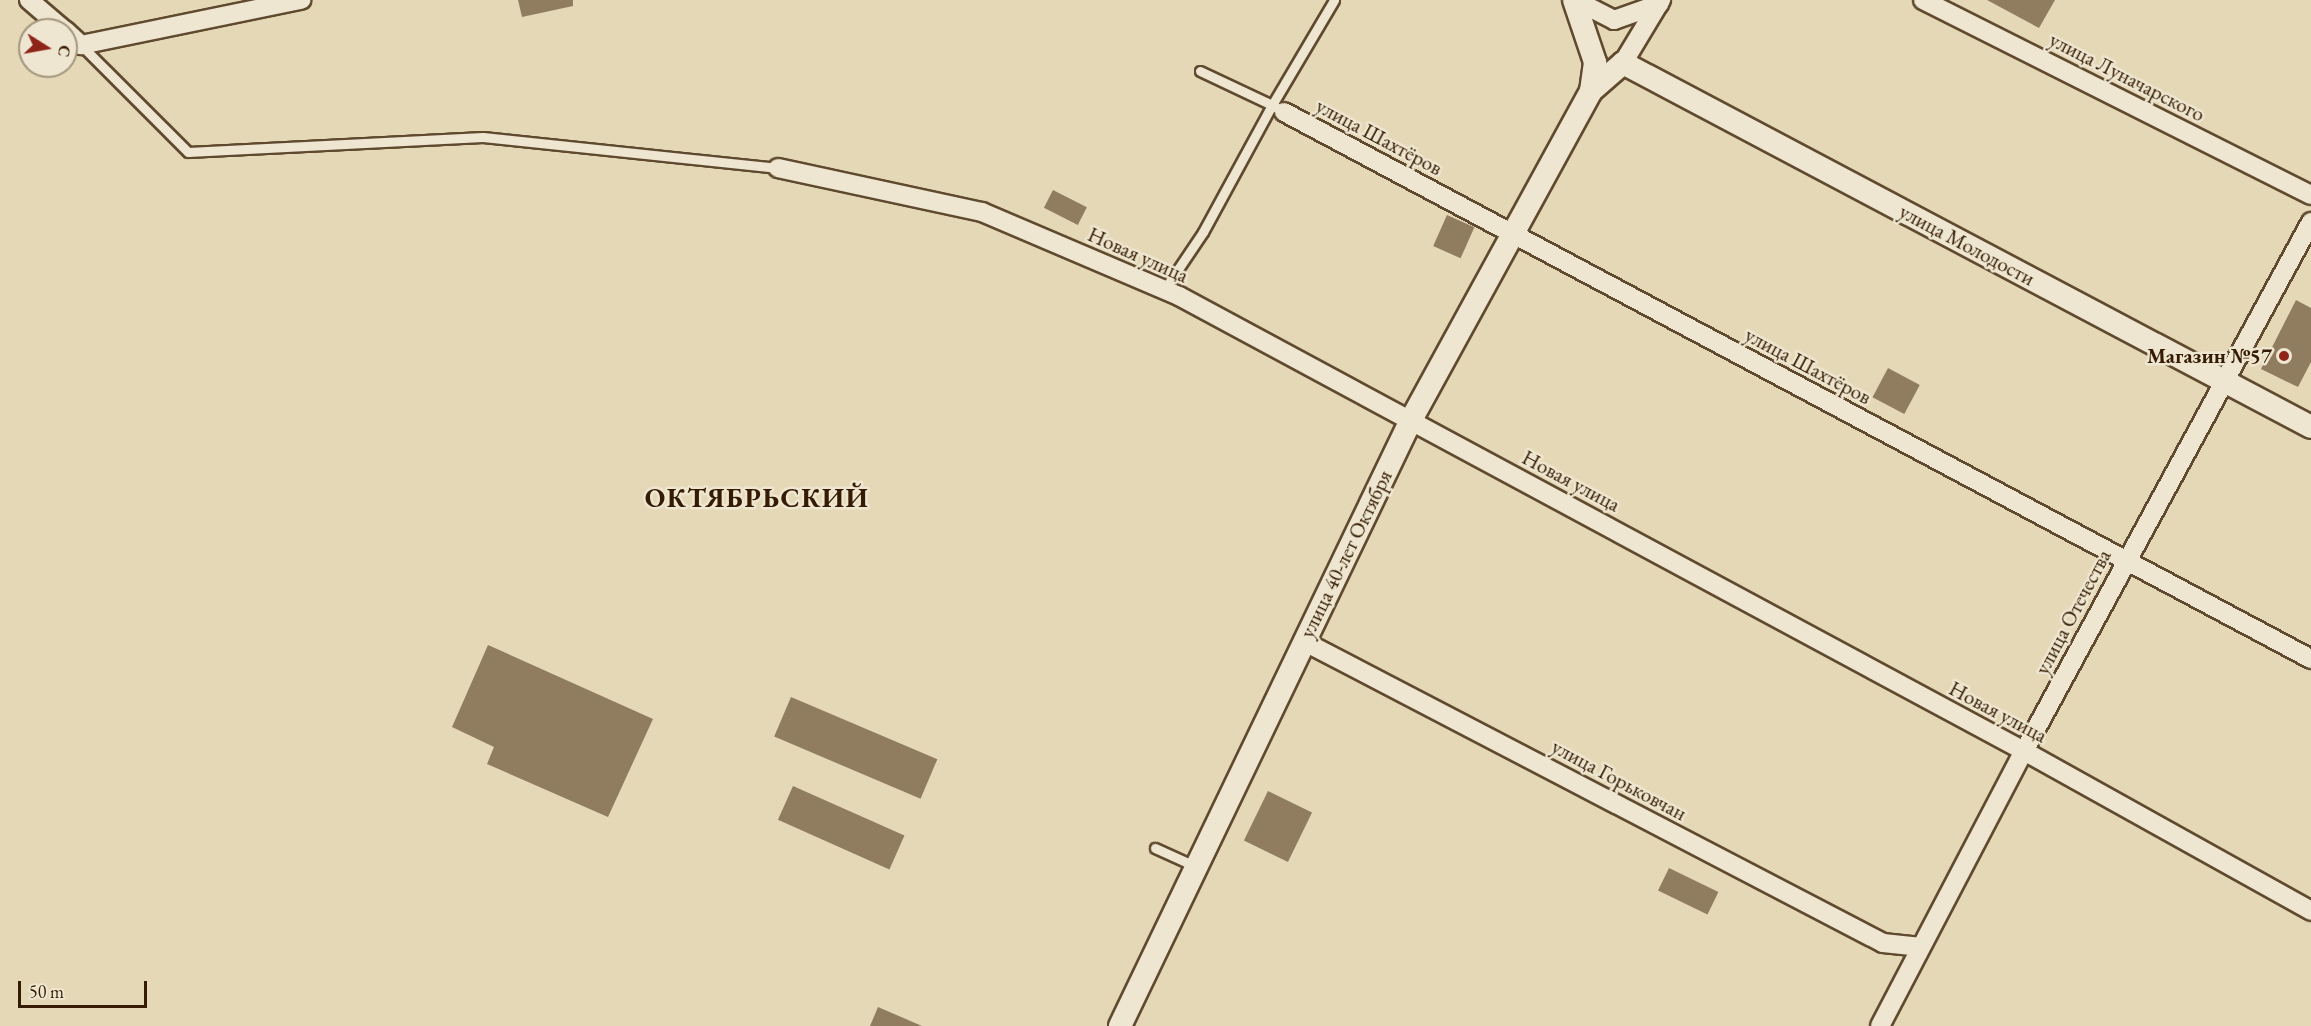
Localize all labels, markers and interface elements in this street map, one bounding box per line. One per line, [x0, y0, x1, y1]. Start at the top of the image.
north arrow [18, 18, 78, 78]
street label: улица Луначарского [2045, 27, 2209, 127]
text: С [53, 44, 76, 59]
street label: улица Шахтёров [1312, 93, 1446, 181]
street label: улица Молодости [1895, 199, 2039, 291]
street label: Новая улица [1084, 222, 1192, 288]
street label: улица Шахтёров [1741, 322, 1875, 410]
place label: Магазин №57 [2147, 343, 2272, 369]
marker: Магазин №57 [2277, 349, 2291, 363]
street label: Новая улица [1518, 445, 1624, 517]
street label: улица 40-лет Октября [1294, 466, 1398, 642]
district label: ОКТЯБРЬСКИЙ [645, 482, 869, 514]
street label: улица Отечества [2030, 545, 2116, 679]
street label: Новая улица [1945, 676, 2051, 748]
street label: улица Горьковчан [1547, 734, 1691, 826]
scale bar [21, 969, 150, 1007]
text: 50 m [29, 980, 64, 1003]

